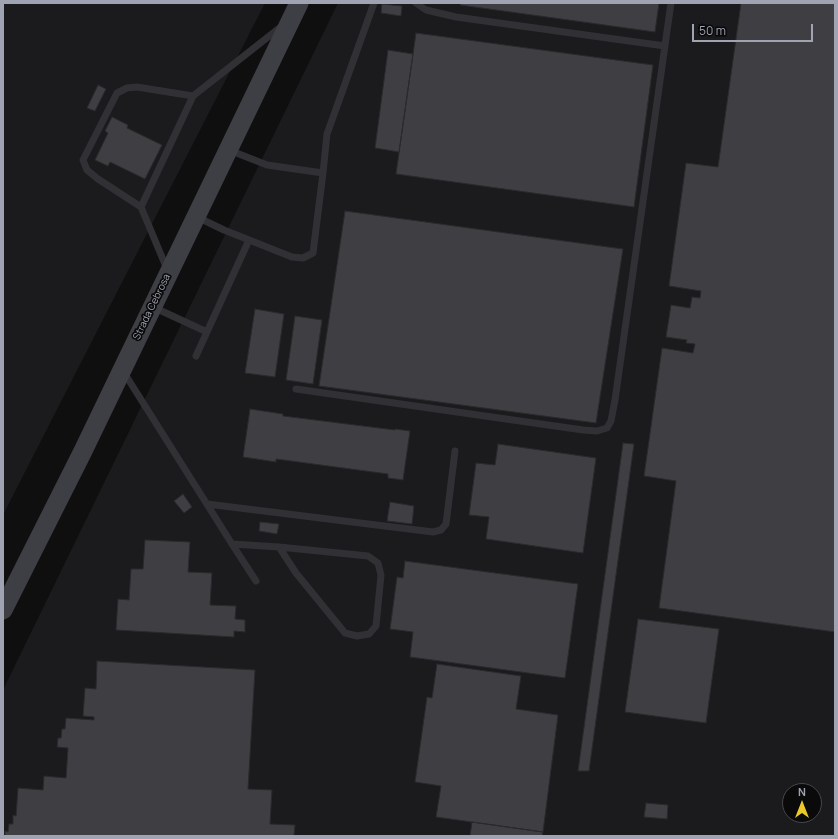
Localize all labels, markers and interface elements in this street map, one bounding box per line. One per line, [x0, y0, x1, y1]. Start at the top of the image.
scale bar [694, 16, 815, 42]
text: 50 m [699, 22, 726, 39]
street label: Strada Cebrosa [131, 272, 173, 342]
north arrow [782, 783, 822, 823]
text: N [798, 784, 806, 799]

